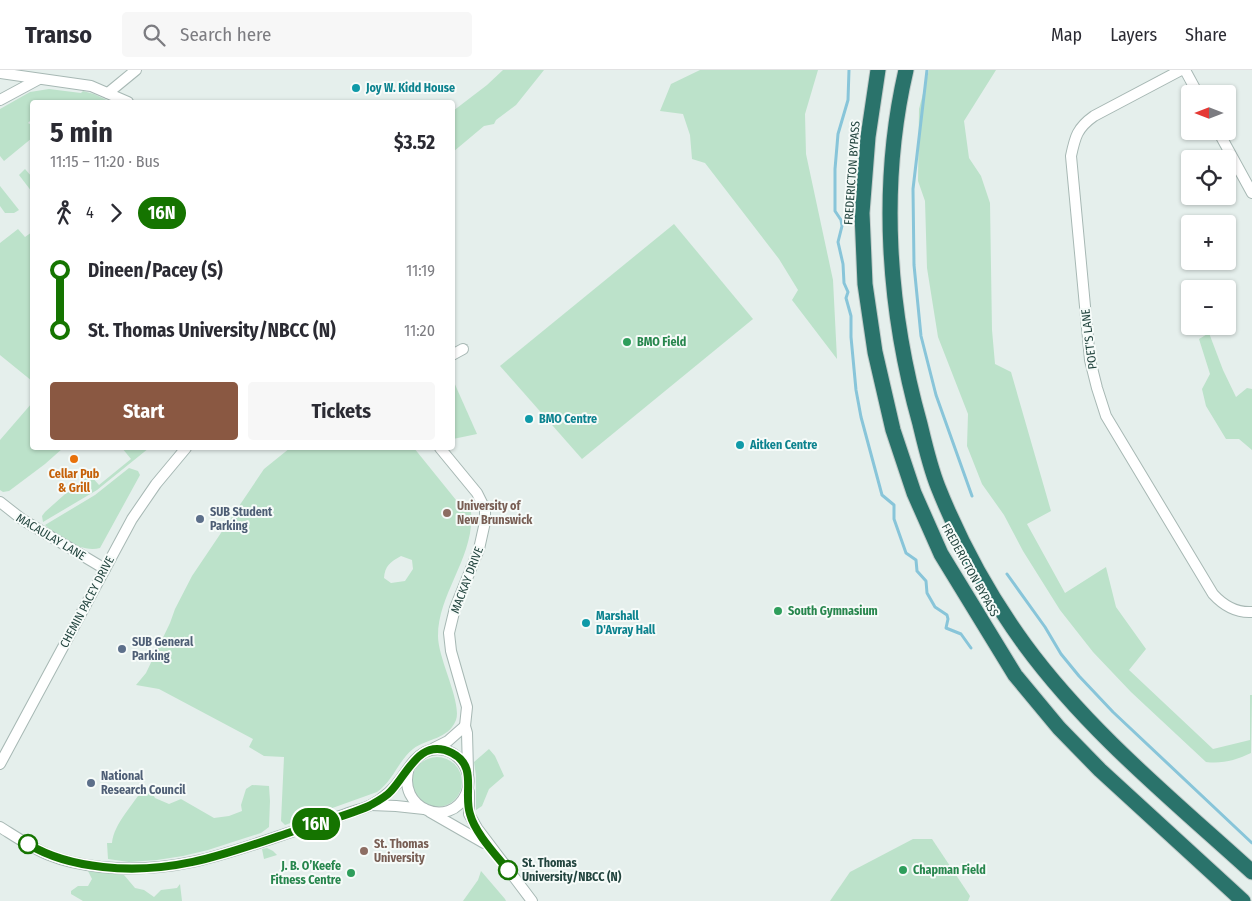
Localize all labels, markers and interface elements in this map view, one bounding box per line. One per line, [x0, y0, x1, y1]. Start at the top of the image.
search box [122, 12, 472, 57]
text: Transo [25, 21, 92, 49]
icon: search [140, 21, 168, 49]
text: Search here [180, 23, 272, 46]
text: Map [1051, 24, 1082, 46]
text: Layers [1110, 24, 1157, 46]
text: Share [1185, 24, 1227, 46]
place label: Joy W. Kidd House [365, 81, 455, 95]
marker: Joy W. Kidd House [350, 82, 362, 94]
north arrow [1181, 85, 1236, 140]
map controls [1181, 85, 1236, 335]
text: 5 min [50, 116, 113, 149]
street label: FREDERICTON BYPASS [841, 120, 863, 226]
text: $3.52 [394, 131, 435, 154]
button: locate [1181, 150, 1236, 205]
text: 11:15 – 11:20 · Bus [50, 152, 160, 171]
icon: walk [50, 199, 78, 227]
icon: forward [102, 199, 130, 227]
text: 16N [148, 202, 176, 224]
text: 4 [86, 203, 94, 222]
button: + [1181, 215, 1236, 270]
text: Dineen/Pacey (S) [88, 259, 223, 282]
text: 11:19 [406, 261, 435, 280]
button: − [1181, 280, 1236, 335]
street label: POET'S LANE [1078, 308, 1100, 370]
text: St. Thomas University/NBCC (N) [88, 319, 336, 342]
text: 11:20 [404, 321, 435, 340]
place label: BMO Field [637, 335, 686, 349]
marker: BMO Field [621, 336, 633, 348]
button: Start [50, 382, 238, 440]
button: Tickets [248, 382, 435, 440]
place label: BMO Centre [539, 412, 597, 426]
marker: BMO Centre [523, 413, 535, 425]
place label: Aitken Centre [749, 438, 817, 452]
marker: Aitken Centre [734, 439, 746, 451]
marker: Cellar Pub & Grill [68, 453, 80, 465]
place label: Cellar Pub & Grill [49, 467, 100, 495]
place label: University of New Brunswick [457, 499, 533, 527]
place label: SUB Student Parking [210, 505, 273, 533]
marker: University of New Brunswick [441, 507, 453, 519]
street label: MACAULAY LANE [14, 511, 89, 563]
marker: SUB Student Parking [194, 513, 206, 525]
street label: FREDERICTON BYPASS [939, 521, 1001, 619]
street label: MACKAY DRIVE [448, 544, 486, 615]
street label: CHEMIN PACEY DRIVE [57, 554, 117, 650]
place label: South Gymnasium [788, 604, 878, 618]
marker: South Gymnasium [772, 605, 784, 617]
place label: Marshall D'Avray Hall [596, 609, 656, 637]
marker: Marshall D'Avray Hall [580, 617, 592, 629]
place label: SUB General Parking [132, 635, 194, 663]
marker: SUB General Parking [116, 643, 128, 655]
place label: National Research Council [101, 769, 186, 797]
marker: National Research Council [85, 777, 97, 789]
line badge: 16N [287, 808, 345, 840]
text: 16N [302, 813, 330, 835]
unlabelled marker [18, 834, 38, 854]
place label: St. Thomas University [374, 837, 429, 865]
marker: St. Thomas University [358, 845, 370, 857]
place label: St. Thomas University/NBCC (N) [522, 856, 622, 884]
place label: J. B. O’Keefe Fitness Centre [271, 859, 341, 887]
marker: St. Thomas University/NBCC (N) [498, 860, 518, 880]
place label: Chapman Field [913, 863, 986, 877]
marker: Chapman Field [897, 864, 909, 876]
marker: J. B. O’Keefe Fitness Centre [345, 867, 357, 879]

